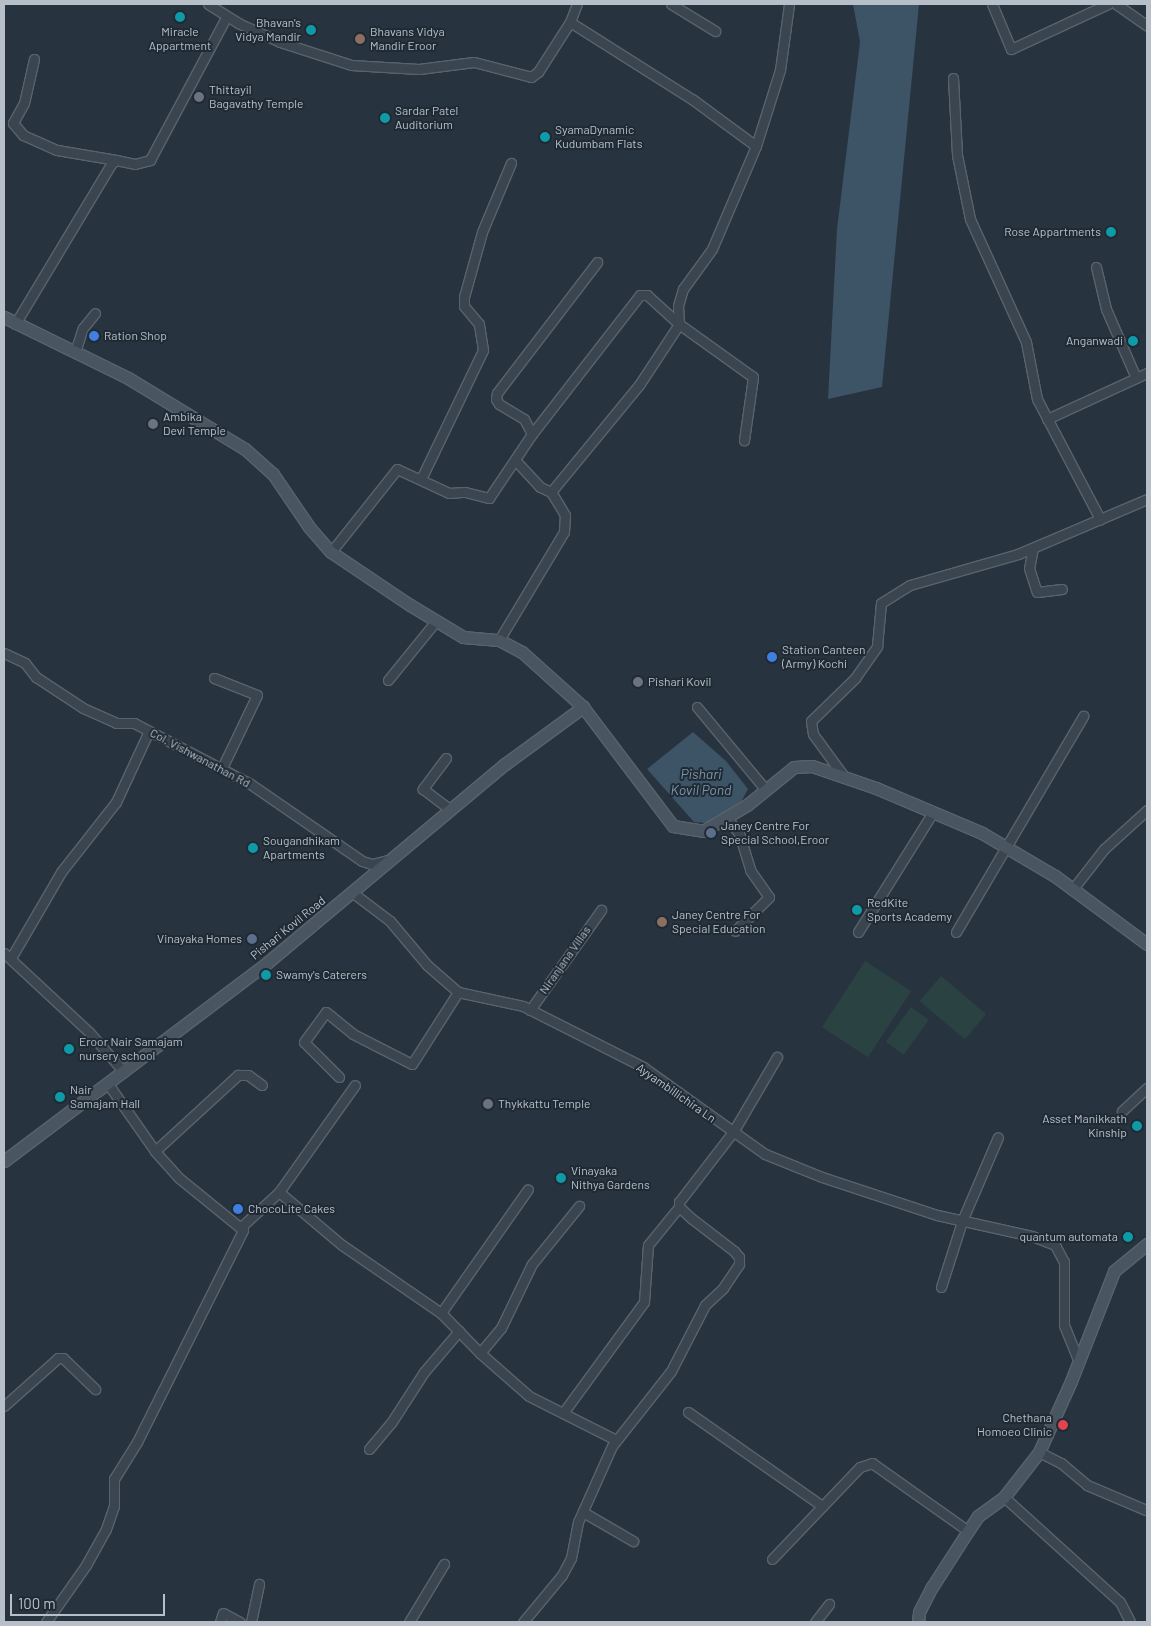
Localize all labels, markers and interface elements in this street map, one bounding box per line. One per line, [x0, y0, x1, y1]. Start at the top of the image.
marker: Miracle Appartment [174, 11, 186, 23]
place label: Bhavan's Vidya Mandir [235, 16, 301, 44]
marker: Bhavan's Vidya Mandir [305, 24, 317, 36]
place label: Miracle Appartment [149, 25, 211, 53]
place label: Bhavans Vidya Mandir Eroor [370, 25, 445, 53]
marker: Bhavans Vidya Mandir Eroor [354, 33, 366, 45]
place label: Thittayil Bagavathy Temple [209, 83, 303, 111]
marker: Thittayil Bagavathy Temple [193, 91, 205, 103]
place label: Sardar Patel Auditorium [395, 104, 458, 132]
marker: Sardar Patel Auditorium [379, 112, 391, 124]
place label: SyamaDynamic Kudumbam Flats [555, 123, 642, 151]
marker: SyamaDynamic Kudumbam Flats [539, 131, 551, 143]
place label: Rose Appartments [1004, 225, 1101, 239]
marker: Rose Appartments [1105, 226, 1117, 238]
place label: Ration Shop [104, 329, 167, 343]
marker: Ration Shop [88, 330, 100, 342]
place label: Anganwadi [1066, 334, 1123, 348]
marker: Anganwadi [1127, 335, 1139, 347]
place label: Ambika Devi Temple [163, 410, 226, 438]
marker: Ambika Devi Temple [147, 418, 159, 430]
place label: Station Canteen (Army) Kochi [782, 643, 866, 671]
marker: Station Canteen (Army) Kochi [766, 651, 778, 663]
place label: Pishari Kovil [648, 675, 711, 689]
marker: Pishari Kovil [632, 676, 644, 688]
street label: Col. Vishwanathan Rd [147, 725, 253, 791]
water label: Pishari Kovil Pond [671, 766, 731, 799]
place label: Janey Centre For Special School,Eroor [721, 819, 829, 847]
marker: Janey Centre For Special School,Eroor [705, 827, 717, 839]
place label: Sougandhikam Apartments [263, 834, 340, 862]
marker: Sougandhikam Apartments [247, 842, 259, 854]
street label: Pishari Kovil Road [248, 893, 328, 963]
place label: RedKite Sports Academy [867, 896, 952, 924]
marker: RedKite Sports Academy [851, 904, 863, 916]
place label: Janey Centre For Special Education [672, 908, 766, 936]
marker: Janey Centre For Special Education [656, 916, 668, 928]
street label: Niranjana Villas [536, 923, 594, 997]
place label: Vinayaka Homes [157, 932, 242, 946]
marker: Vinayaka Homes [246, 933, 258, 945]
place label: Swamy's Caterers [276, 968, 367, 982]
marker: Swamy's Caterers [260, 969, 272, 981]
place label: Eroor Nair Samajam nursery school [79, 1035, 183, 1063]
marker: Eroor Nair Samajam nursery school [63, 1043, 75, 1055]
street label: Ayyambillichira Ln [633, 1060, 719, 1126]
place label: Nair Samajam Hall [70, 1083, 140, 1111]
marker: Nair Samajam Hall [54, 1091, 66, 1103]
place label: Thykkattu Temple [498, 1097, 590, 1111]
marker: Thykkattu Temple [482, 1098, 494, 1110]
place label: Asset Manikkath Kinship [1042, 1112, 1127, 1140]
marker: Asset Manikkath Kinship [1131, 1120, 1143, 1132]
place label: Vinayaka Nithya Gardens [571, 1164, 650, 1192]
marker: Vinayaka Nithya Gardens [555, 1172, 567, 1184]
place label: ChocoLite Cakes [248, 1202, 335, 1216]
marker: ChocoLite Cakes [232, 1203, 244, 1215]
place label: quantum automata [1019, 1230, 1118, 1244]
marker: quantum automata [1122, 1231, 1134, 1243]
place label: Chethana Homoeo Clinic [977, 1411, 1052, 1439]
marker: Chethana Homoeo Clinic [1056, 1418, 1070, 1432]
scale bar [12, 1584, 168, 1616]
text: 100 m [18, 1594, 56, 1612]

